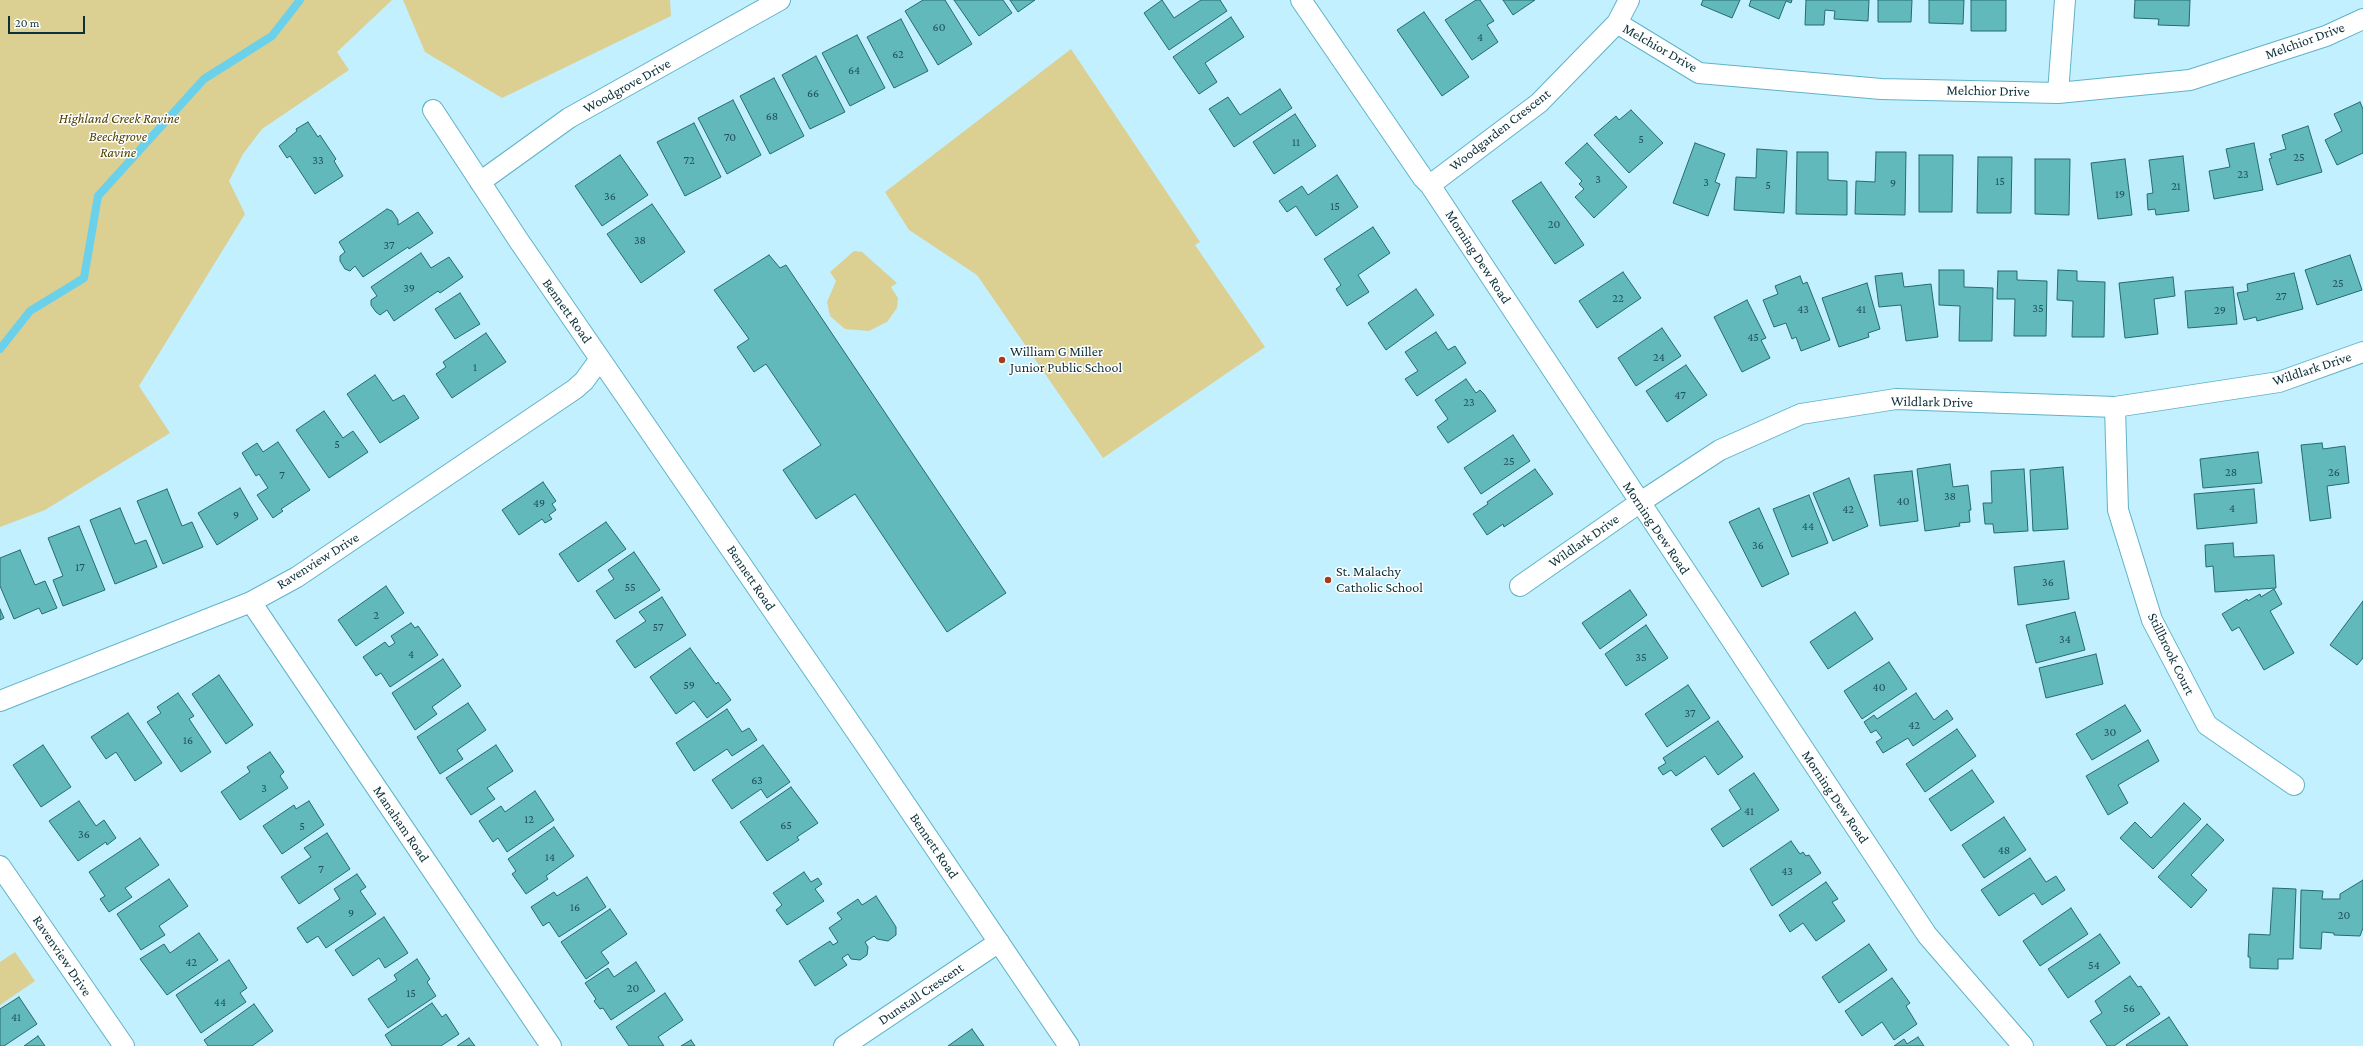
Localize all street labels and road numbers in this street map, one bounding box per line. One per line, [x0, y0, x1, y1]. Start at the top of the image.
street label: Melchior Drive [2263, 19, 2347, 63]
street label: Melchior Drive [1620, 20, 1700, 76]
street label: Woodgrove Drive [580, 55, 674, 117]
street label: Melchior Drive [1946, 82, 2030, 100]
street label: Woodgarden Crescent [1446, 85, 1554, 175]
street label: Morning Dew Road [1441, 207, 1515, 307]
street label: Bennett Road [539, 275, 595, 347]
street label: Wildlark Drive [2270, 348, 2354, 390]
street label: Wildlark Drive [1891, 393, 1973, 411]
street label: Morning Dew Road [1619, 478, 1693, 578]
street label: Wildlark Drive [1546, 511, 1622, 571]
street label: Ravenview Drive [274, 529, 362, 593]
street label: Bennett Road [723, 542, 779, 614]
street label: Stillbrook Court [2144, 610, 2198, 698]
street label: Morning Dew Road [1798, 747, 1872, 847]
street label: Manaham Road [369, 783, 433, 865]
street label: Bennett Road [906, 810, 962, 882]
street label: Ravenview Drive [29, 912, 95, 1000]
street label: Dunstall Crescent [875, 959, 967, 1029]

